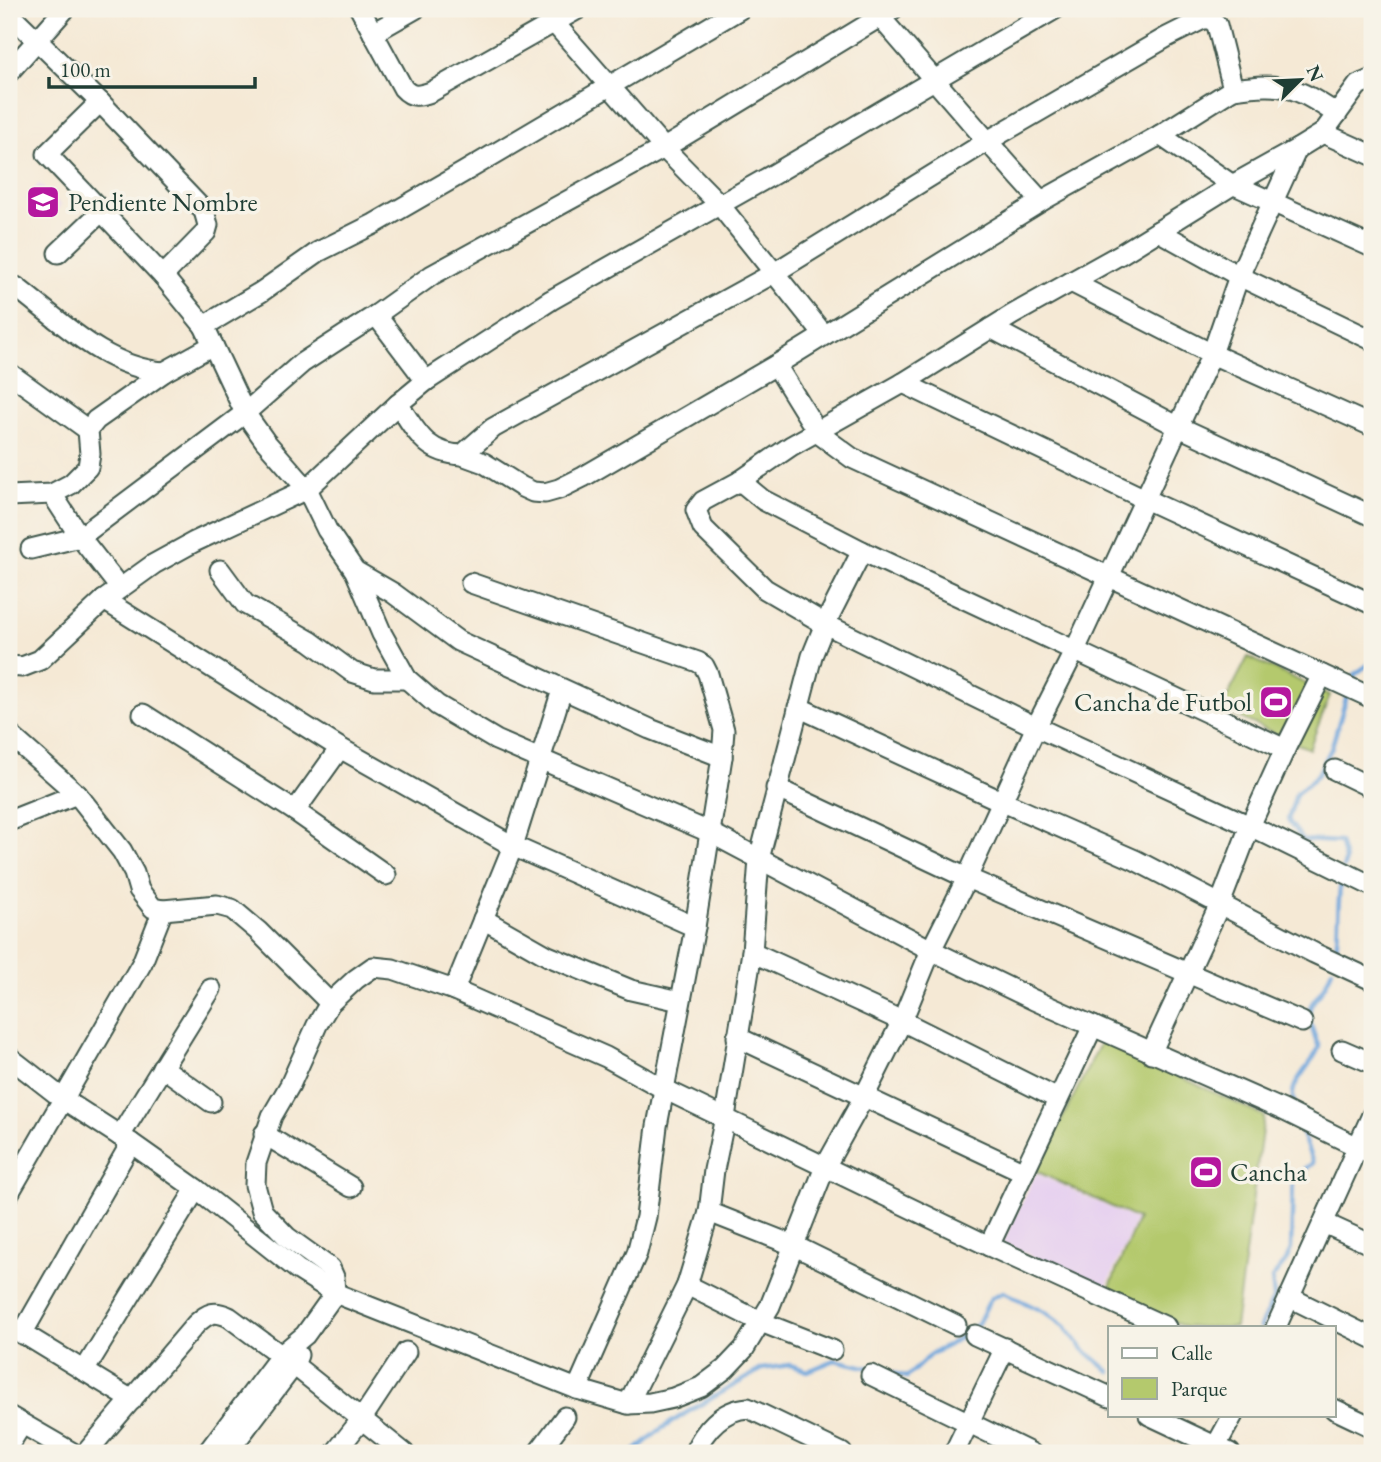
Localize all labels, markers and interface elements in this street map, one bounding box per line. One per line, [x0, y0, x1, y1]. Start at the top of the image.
scale bar [49, 46, 256, 90]
north arrow [1266, 46, 1336, 116]
text: 100 m [60, 56, 111, 83]
text: N [1301, 61, 1330, 86]
school or university icon: Pendiente Nombre [24, 183, 62, 221]
place label: Pendiente Nombre [68, 185, 258, 219]
sports icon: Cancha de Futbol [1257, 683, 1295, 721]
place label: Cancha de Futbol [1074, 685, 1252, 719]
sports icon: Cancha [1187, 1153, 1225, 1191]
place label: Cancha [1230, 1155, 1308, 1189]
legend [1108, 1326, 1336, 1416]
text: Calle [1171, 1339, 1213, 1366]
text: Parque [1171, 1375, 1227, 1402]

